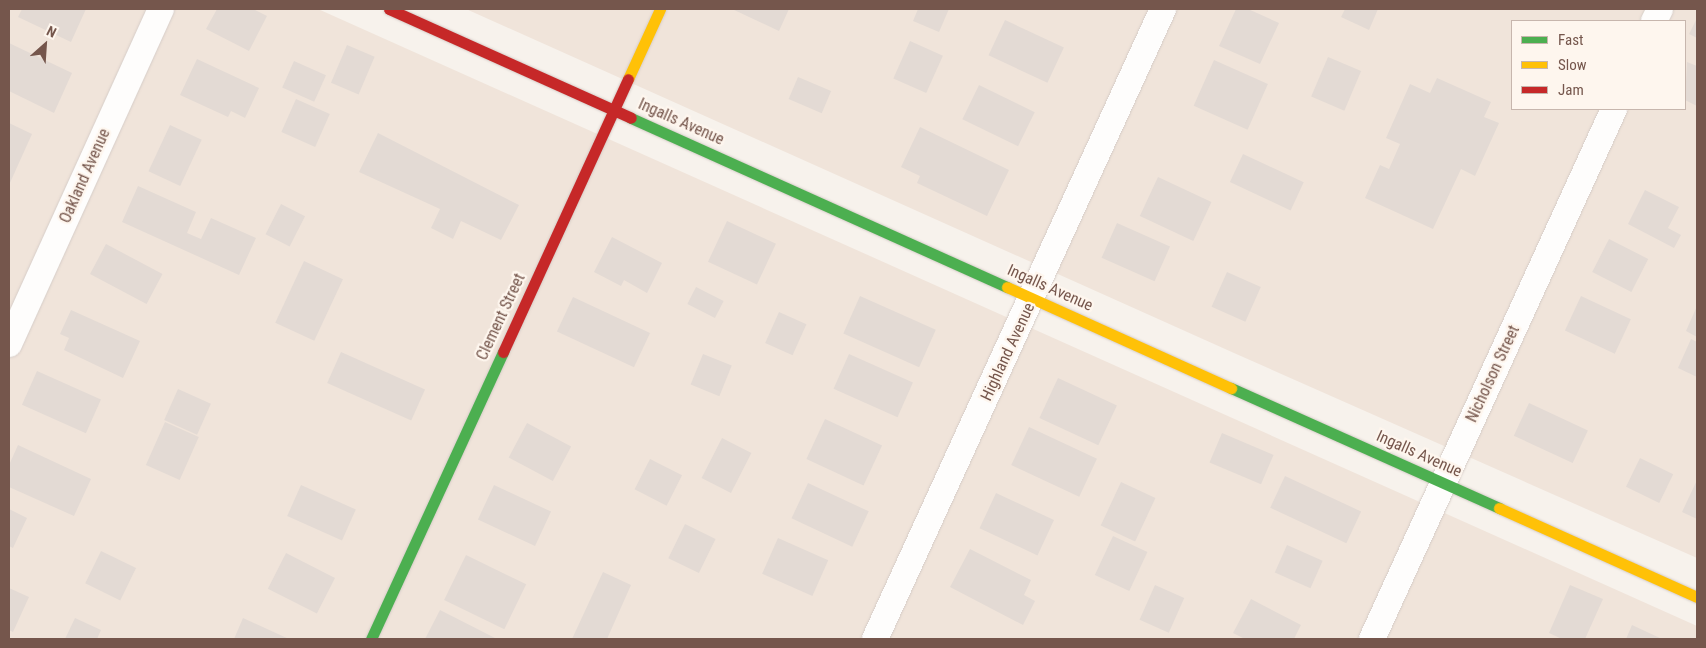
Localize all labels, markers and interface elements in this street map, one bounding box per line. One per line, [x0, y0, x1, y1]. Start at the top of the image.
north arrow [20, 20, 70, 70]
legend [1511, 20, 1686, 110]
text: N [44, 22, 59, 41]
text: Fast [1558, 31, 1583, 49]
text: Slow [1558, 56, 1587, 74]
text: Jam [1558, 81, 1584, 99]
street label: Ingalls Avenue [635, 95, 727, 149]
street label: Oakland Avenue [56, 126, 114, 226]
street label: Ingalls Avenue [1004, 261, 1096, 315]
street label: Clement Street [473, 271, 529, 363]
street label: Highland Avenue [977, 300, 1039, 404]
street label: Nicholson Street [1462, 323, 1524, 425]
street label: Ingalls Avenue [1373, 427, 1465, 481]

